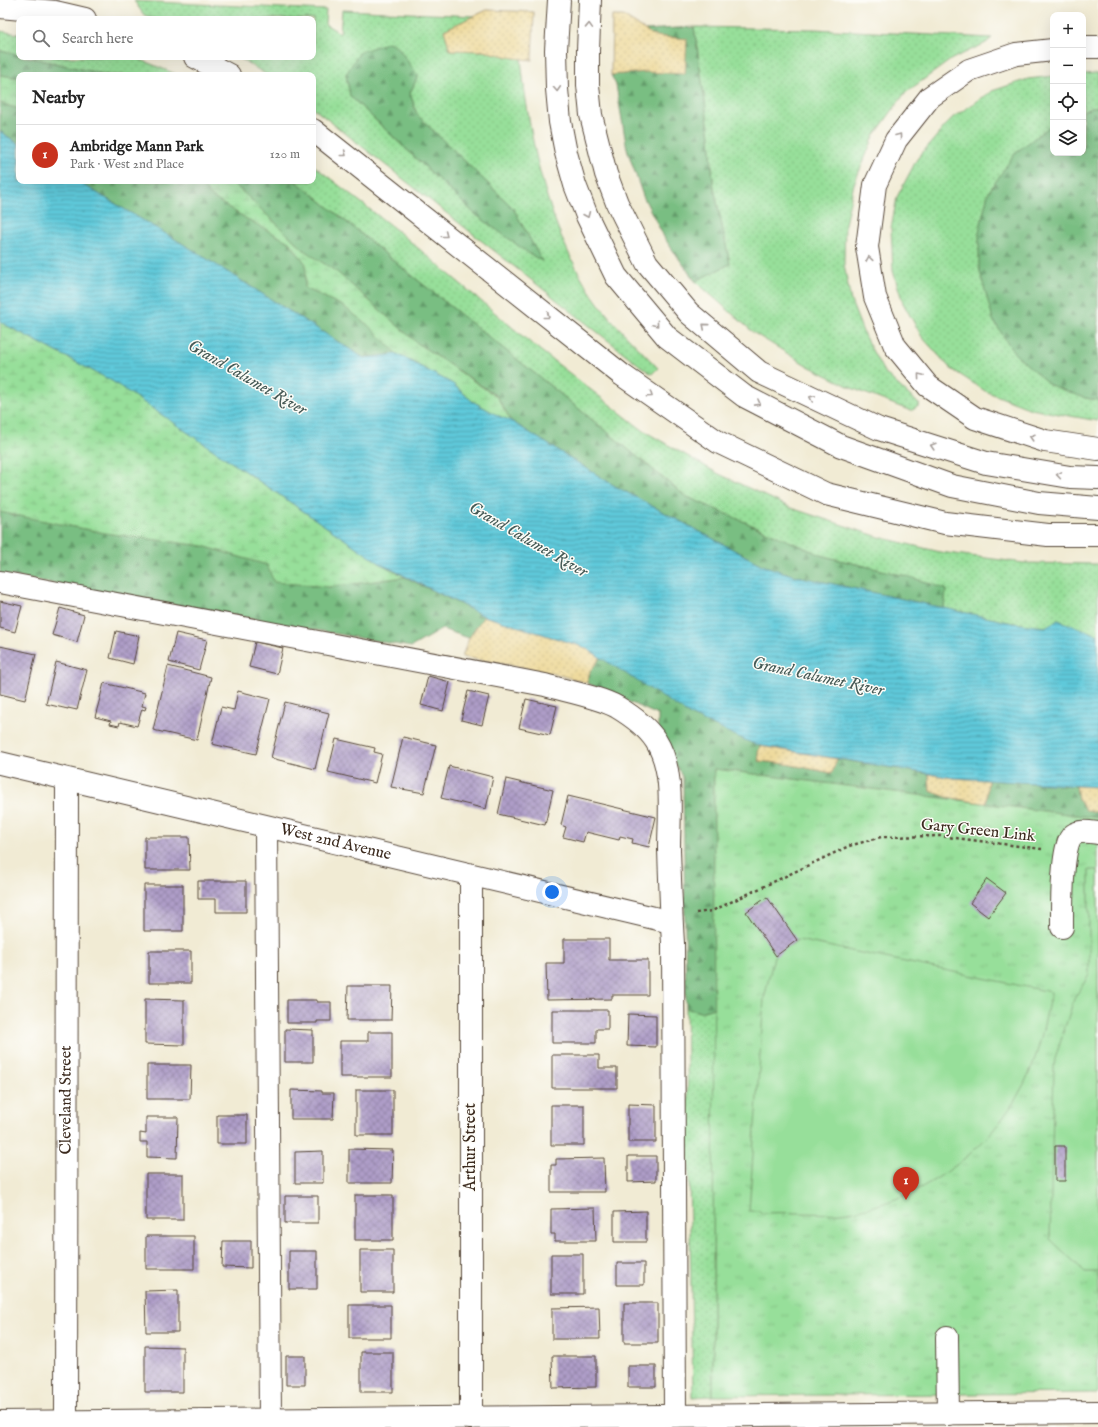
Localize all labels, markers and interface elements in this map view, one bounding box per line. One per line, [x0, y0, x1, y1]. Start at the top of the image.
map controls [1050, 12, 1086, 156]
button: + [1050, 12, 1086, 48]
search box [16, 16, 316, 60]
one-way arrow [584, 23, 593, 29]
icon: search [30, 27, 52, 49]
text: Search here [62, 29, 133, 48]
button: − [1050, 48, 1086, 84]
button: locate [1050, 84, 1086, 120]
one-way arrow [553, 86, 561, 92]
text: Nearby [32, 88, 85, 109]
button: layers [1050, 120, 1086, 156]
one-way arrow [895, 134, 902, 141]
text: Ambridge Mann Park [70, 137, 204, 156]
text: 1 [43, 146, 47, 163]
text: 120 m [270, 146, 300, 163]
one-way arrow [339, 149, 346, 156]
text: Park · West 2nd Place [70, 156, 184, 173]
one-way arrow [582, 210, 590, 218]
one-way arrow [441, 230, 448, 237]
one-way arrow [865, 256, 874, 263]
one-way arrow [543, 311, 550, 318]
one-way arrow [651, 319, 658, 326]
one-way arrow [702, 324, 709, 331]
water label: Grand Calumet River [184, 335, 311, 421]
one-way arrow [917, 374, 924, 381]
one-way arrow [646, 390, 653, 397]
one-way arrow [809, 395, 817, 402]
one-way arrow [754, 398, 761, 406]
one-way arrow [1029, 433, 1036, 441]
one-way arrow [929, 442, 936, 451]
one-way arrow [1056, 471, 1062, 480]
water label: Grand Calumet River [465, 497, 592, 583]
water label: Grand Calumet River [750, 653, 887, 701]
street label: Gary Green Link [920, 815, 1037, 847]
street label: West 2nd Avenue [278, 820, 393, 865]
your location [542, 882, 562, 902]
street label: Cleveland Street [56, 1045, 77, 1155]
street label: Arthur Street [461, 1102, 481, 1192]
pin: 1 [893, 1167, 919, 1200]

